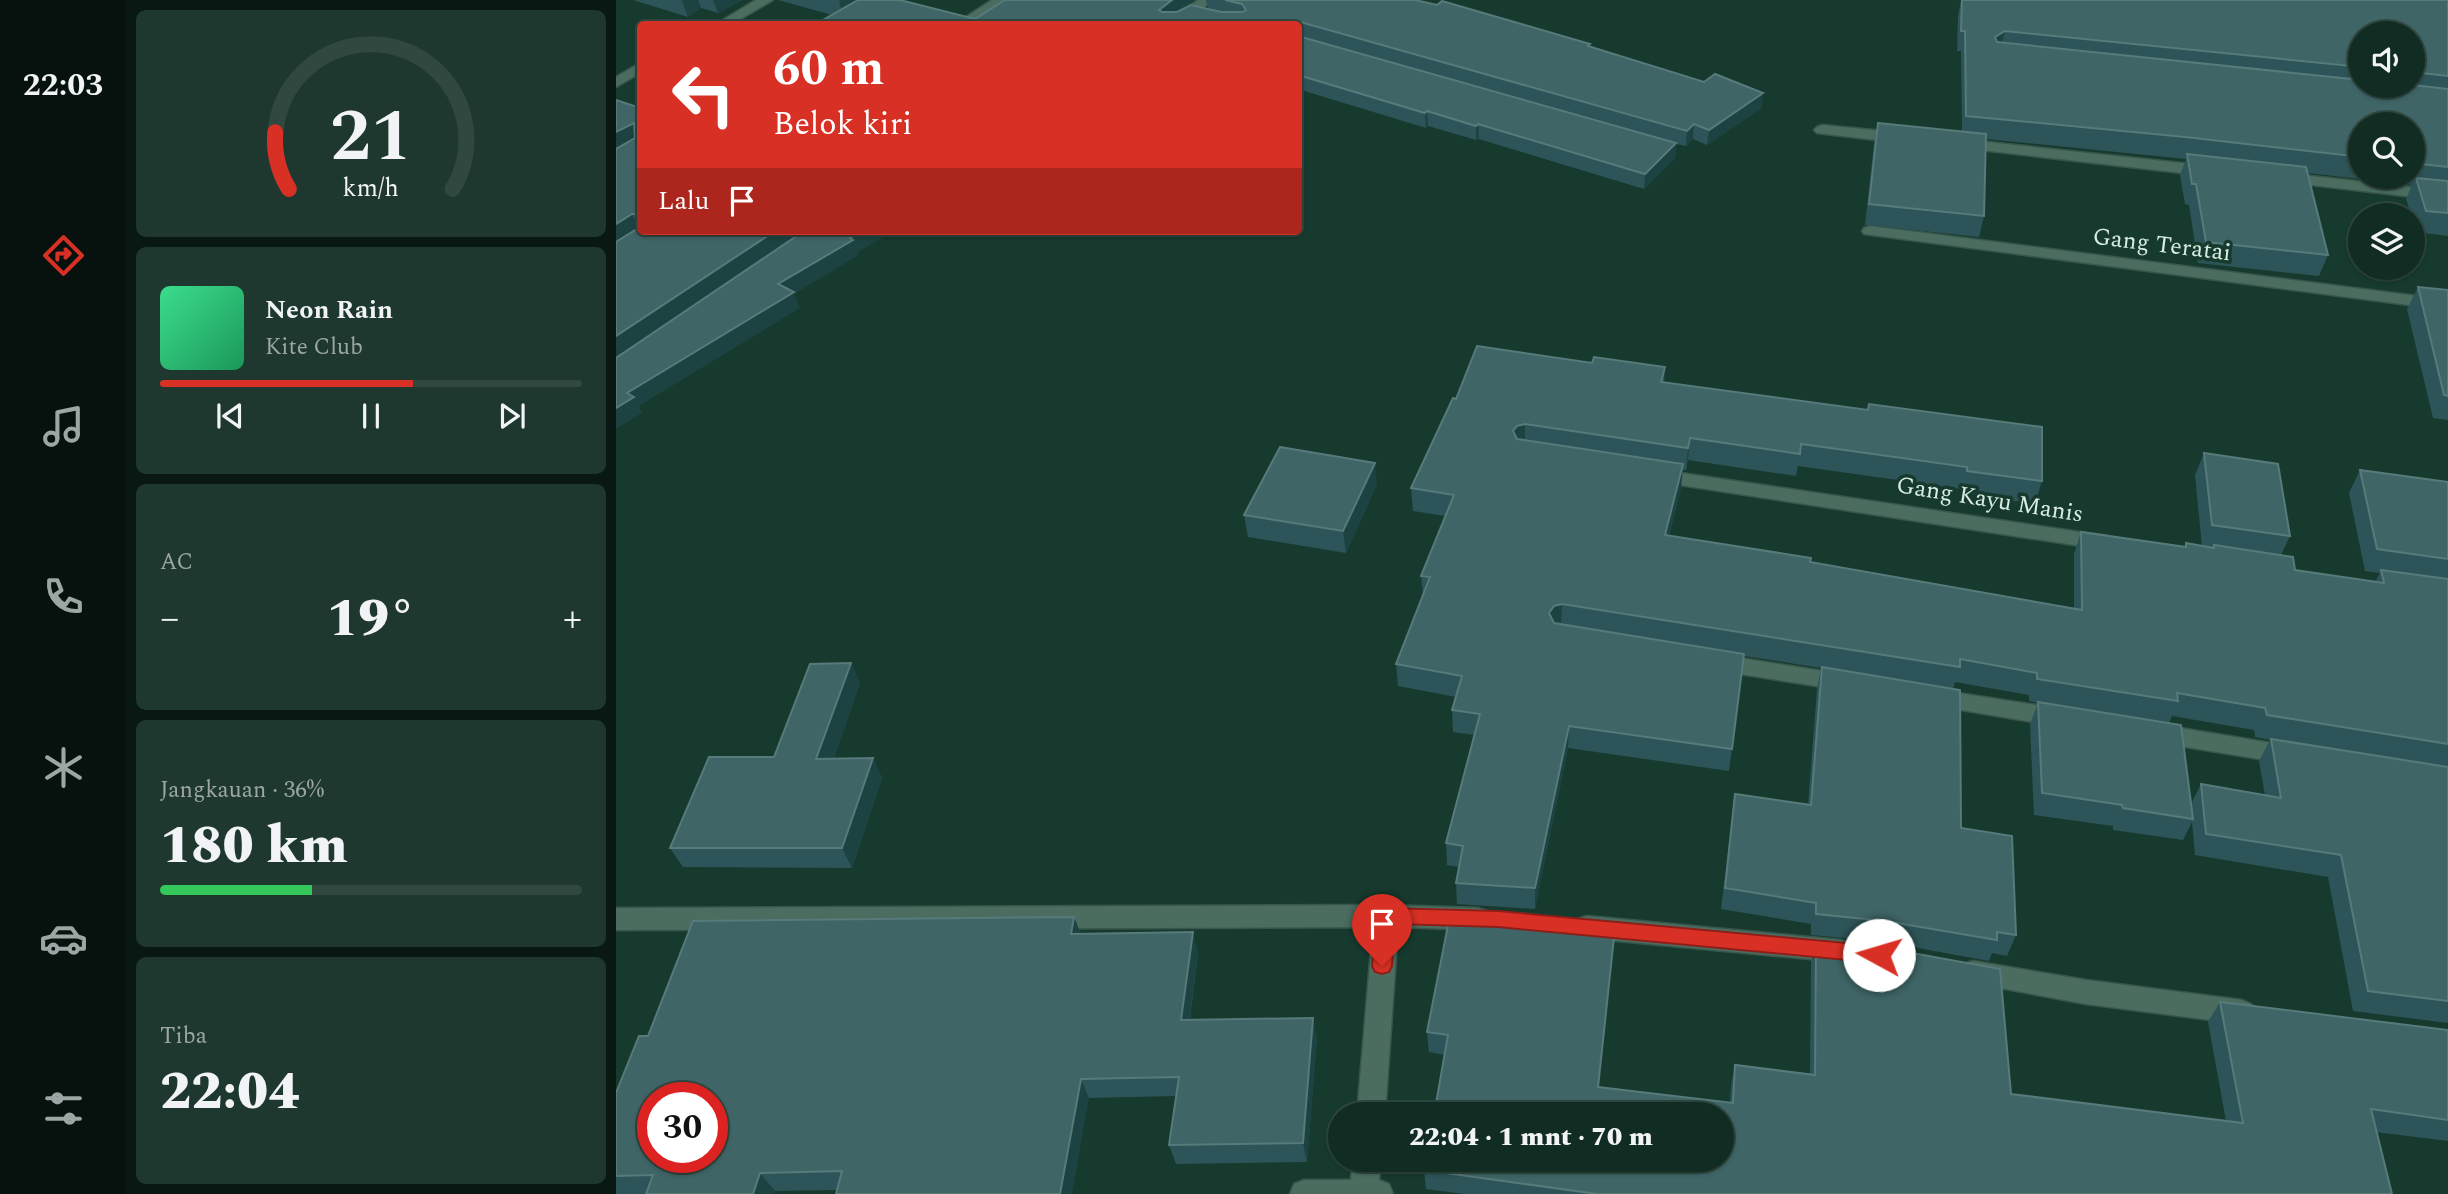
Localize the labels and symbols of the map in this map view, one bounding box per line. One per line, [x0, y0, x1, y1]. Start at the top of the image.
street label: Gang Teratai [2091, 219, 2233, 271]
street label: Gang Kayu Manis [1894, 467, 2086, 533]
pin [1352, 894, 1412, 966]
position arrow [1842, 918, 1916, 992]
speed limit sign: 30 [637, 1082, 728, 1173]

